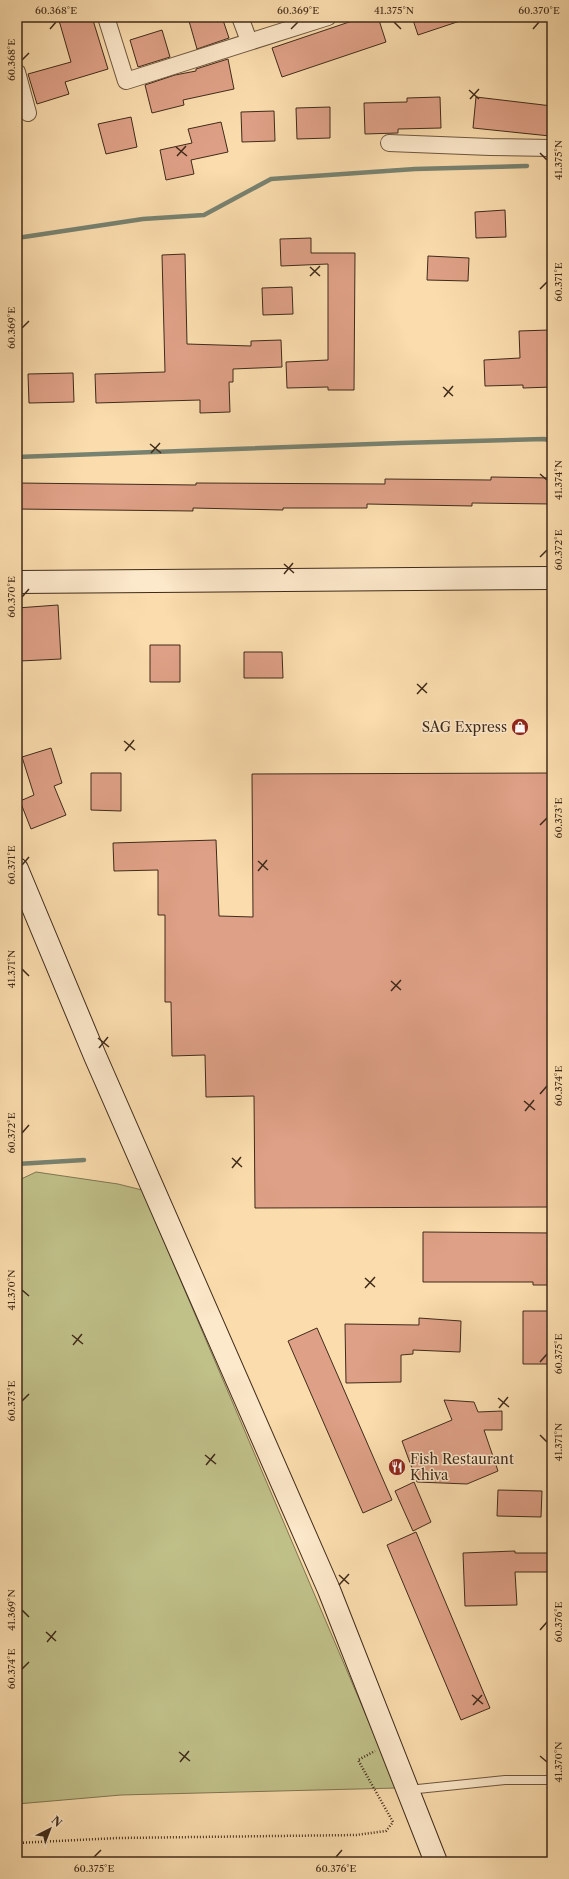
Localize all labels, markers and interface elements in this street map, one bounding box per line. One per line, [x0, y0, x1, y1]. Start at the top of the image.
text: 60.368°E [35, 4, 77, 17]
text: 60.369°E [277, 4, 319, 17]
text: 41.375°N [374, 4, 414, 17]
text: 60.370°E [518, 4, 560, 17]
text: 60.368°E [5, 39, 18, 81]
text: 41.375°N [552, 140, 565, 180]
text: 60.371°E [552, 262, 565, 302]
text: 60.369°E [5, 307, 18, 349]
text: 41.374°N [552, 460, 565, 500]
text: 60.372°E [552, 529, 565, 571]
text: 60.370°E [5, 576, 18, 618]
shop icon: SAG Express [510, 717, 530, 737]
place label: SAG Express [422, 718, 507, 736]
text: 60.373°E [552, 798, 565, 838]
text: 60.371°E [5, 845, 18, 885]
text: 41.371°N [5, 950, 18, 988]
text: 60.374°E [552, 1066, 565, 1106]
text: 60.372°E [5, 1112, 18, 1154]
text: 41.370°N [5, 1270, 18, 1310]
text: 60.375°E [552, 1334, 565, 1374]
text: 60.373°E [5, 1381, 18, 1421]
text: 41.371°N [552, 1423, 565, 1461]
place label: Fish Restaurant Khiva [410, 1450, 514, 1484]
restaurant icon: Fish Restaurant Khiva [387, 1457, 407, 1477]
text: 41.369°N [5, 1589, 18, 1631]
text: 60.376°E [552, 1602, 565, 1642]
text: 60.374°E [5, 1649, 18, 1689]
text: 41.370°N [552, 1742, 565, 1782]
north arrow [30, 1809, 70, 1849]
text: N [48, 1813, 65, 1830]
text: 60.375°E [74, 1862, 114, 1875]
text: 60.376°E [316, 1862, 356, 1875]

